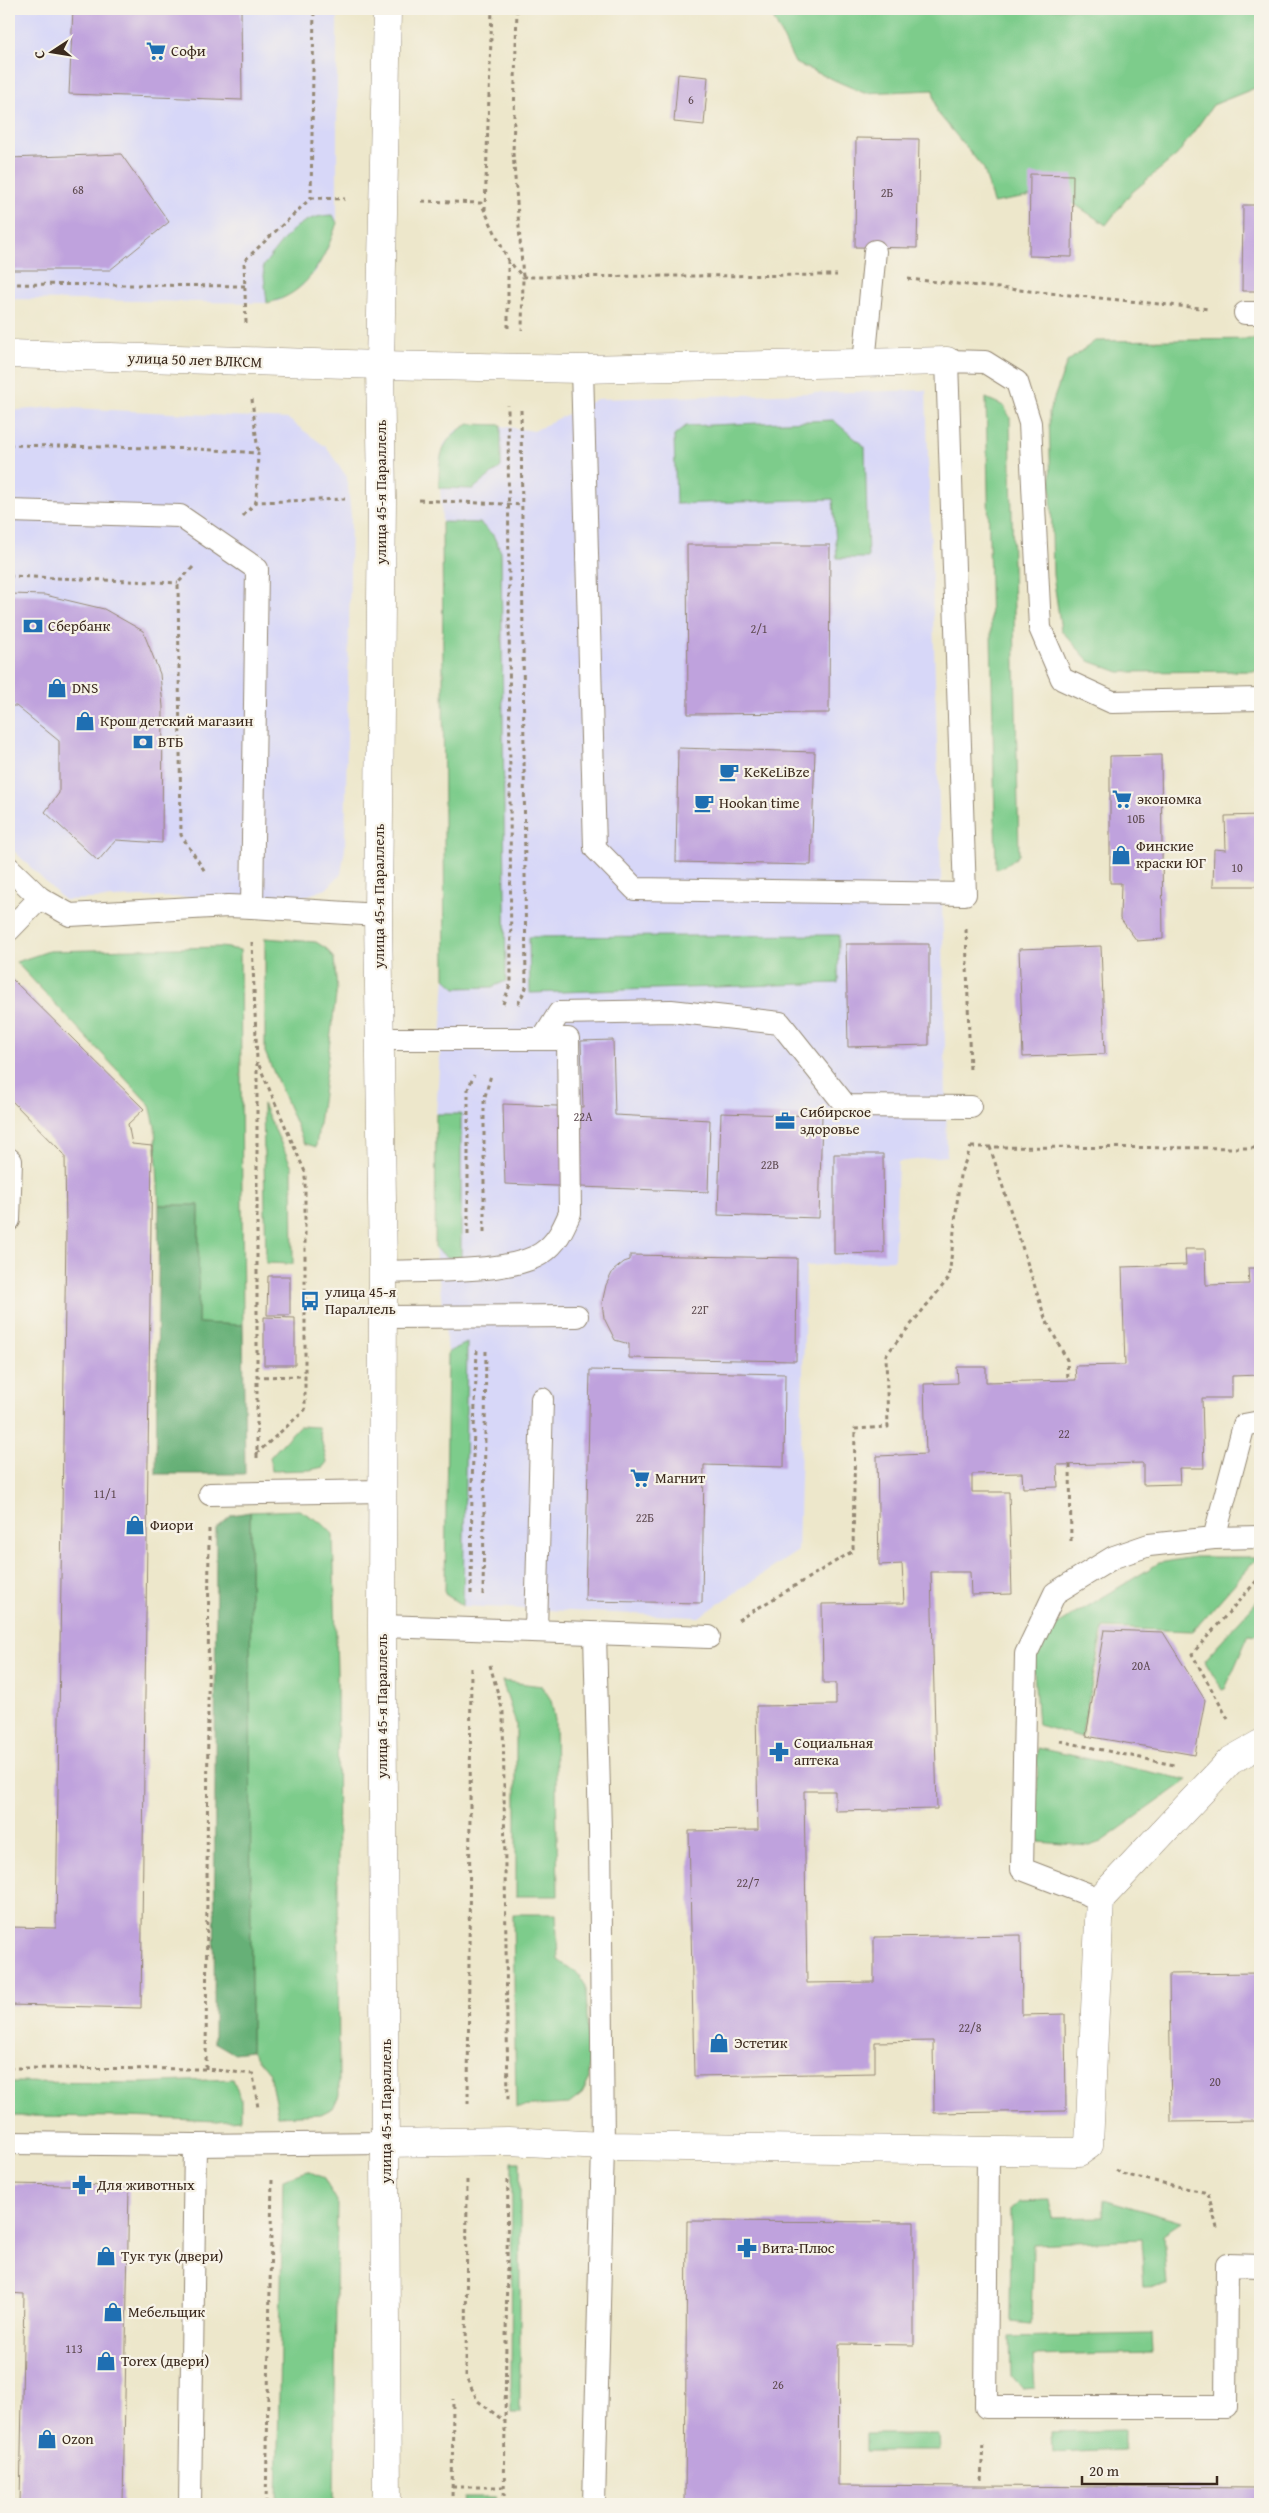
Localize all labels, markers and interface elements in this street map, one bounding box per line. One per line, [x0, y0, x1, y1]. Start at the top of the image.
north arrow [28, 28, 78, 78]
supermarket icon: Софи [145, 40, 167, 62]
place label: Софи [171, 40, 206, 61]
text: С [29, 49, 50, 61]
house number: 6 [688, 91, 694, 108]
house number: 68 [72, 181, 84, 198]
house number: 2Б [881, 184, 893, 201]
street label: улица 50 лет ВЛКСМ [126, 347, 263, 372]
street label: улица 45-я Параллель [370, 419, 391, 566]
bank icon: Сбербанк [22, 615, 44, 637]
place label: Сбербанк [48, 615, 110, 636]
house number: 2/1 [750, 620, 768, 637]
shop icon: DNS [46, 677, 68, 699]
place label: DNS [72, 677, 98, 698]
shop icon: Крош детский магазин [74, 710, 96, 732]
place label: Крош детский магазин [100, 710, 253, 731]
bank icon: ВТБ [132, 731, 154, 753]
place label: ВТБ [158, 731, 183, 752]
cafe icon: KeKeLiBze [718, 761, 740, 783]
place label: KeKeLiBze [744, 761, 809, 782]
supermarket icon: экономка [1111, 788, 1133, 810]
place label: экономка [1137, 788, 1202, 809]
cafe icon: Hookan time [693, 792, 715, 814]
place label: Hookan time [719, 792, 800, 813]
house number: 10Б [1127, 810, 1145, 827]
street label: улица 45-я Параллель [368, 823, 389, 970]
place label: Финские краски ЮГ [1136, 835, 1206, 873]
shop icon: Финские краски ЮГ [1110, 844, 1132, 866]
house number: 10 [1231, 859, 1243, 876]
place label: Сибирское здоровье [800, 1101, 871, 1139]
house number: 22А [574, 1108, 593, 1125]
office icon: Сибирское здоровье [774, 1110, 796, 1132]
house number: 22В [761, 1156, 779, 1173]
place label: улица 45-я Параллель [324, 1281, 396, 1319]
bus stop icon: улица 45-я Параллель [299, 1290, 321, 1312]
house number: 22Г [691, 1301, 709, 1318]
house number: 22 [1058, 1425, 1070, 1442]
supermarket icon: Магнит [629, 1467, 651, 1489]
place label: Магнит [655, 1467, 706, 1488]
house number: 11/1 [94, 1485, 117, 1502]
house number: 22Б [636, 1509, 654, 1526]
shop icon: Фиори [124, 1514, 146, 1536]
place label: Фиори [150, 1514, 193, 1535]
street label: улица 45-я Параллель [371, 1633, 392, 1780]
house number: 20А [1132, 1657, 1151, 1674]
place label: Социальная аптека [794, 1732, 874, 1770]
pharmacy icon: Социальная аптека [768, 1741, 790, 1763]
house number: 22/7 [737, 1874, 760, 1891]
house number: 22/8 [959, 2019, 982, 2036]
shop icon: Эстетик [708, 2032, 730, 2054]
place label: Эстетик [734, 2032, 788, 2053]
street label: улица 45-я Параллель [375, 2038, 396, 2185]
house number: 20 [1209, 2073, 1221, 2090]
pharmacy icon: Для животных [71, 2174, 93, 2196]
place label: Для животных [96, 2174, 195, 2195]
pharmacy icon: Вита-Плюс [736, 2237, 758, 2259]
place label: Вита-Плюс [762, 2237, 835, 2258]
shop icon: Тук тук (двери) [95, 2245, 117, 2267]
place label: Тук тук (двери) [121, 2245, 223, 2266]
shop icon: Мебельщик [102, 2301, 124, 2323]
place label: Мебельщик [128, 2301, 205, 2322]
house number: 113 [65, 2340, 83, 2357]
shop icon: Torex (двери) [95, 2350, 117, 2372]
place label: Torex (двери) [121, 2350, 209, 2371]
house number: 26 [772, 2376, 784, 2393]
shop icon: Ozon [36, 2428, 58, 2450]
place label: Ozon [62, 2428, 94, 2449]
scale bar [1082, 2453, 1216, 2485]
text: 20 m [1089, 2460, 1120, 2481]

